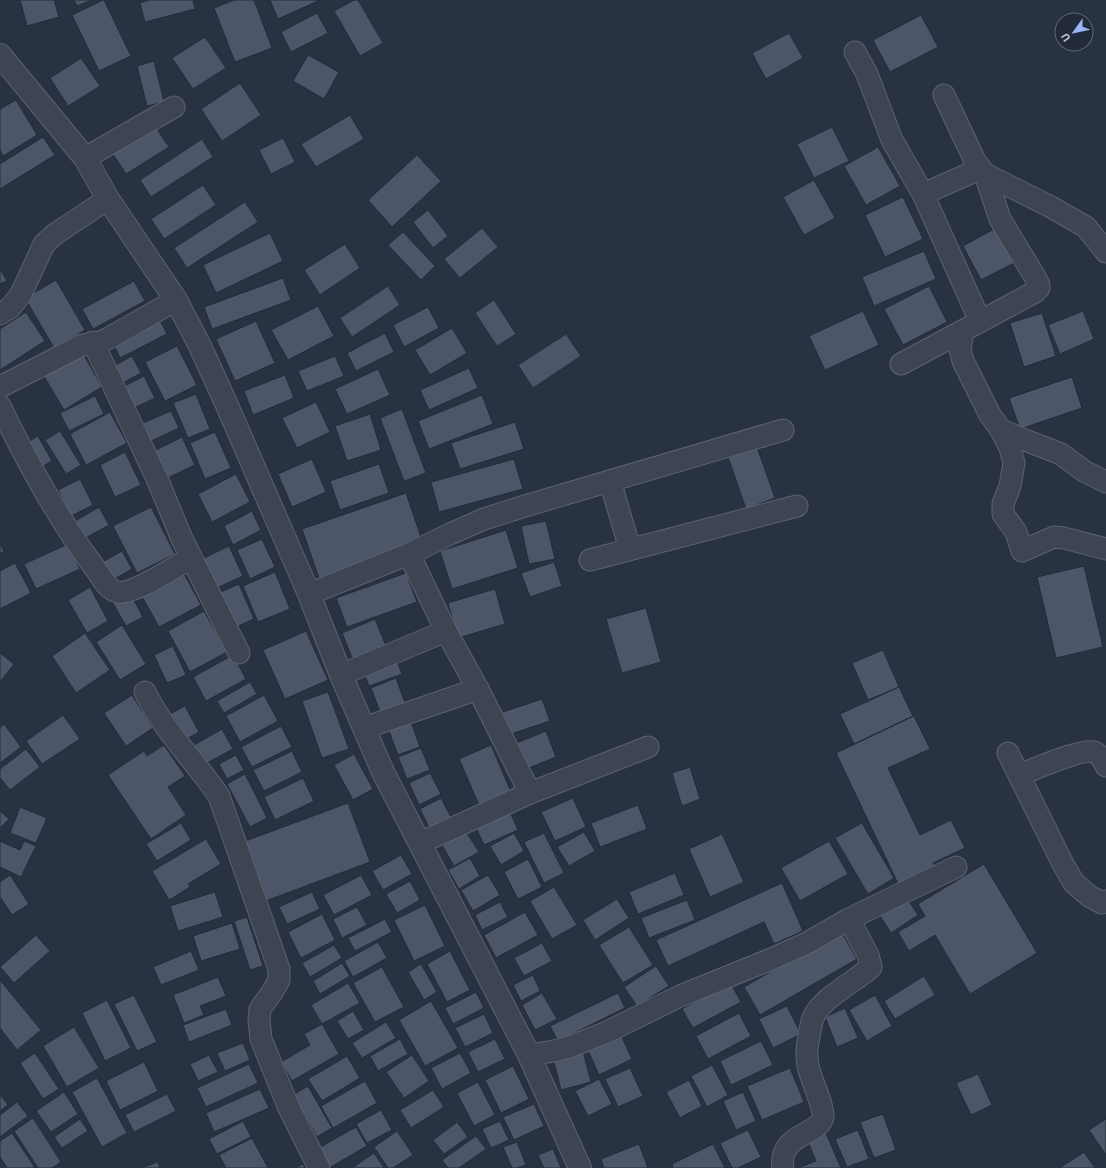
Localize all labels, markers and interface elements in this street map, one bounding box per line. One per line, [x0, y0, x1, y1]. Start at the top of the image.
north arrow [1054, 12, 1094, 52]
text: U [1058, 30, 1074, 44]

